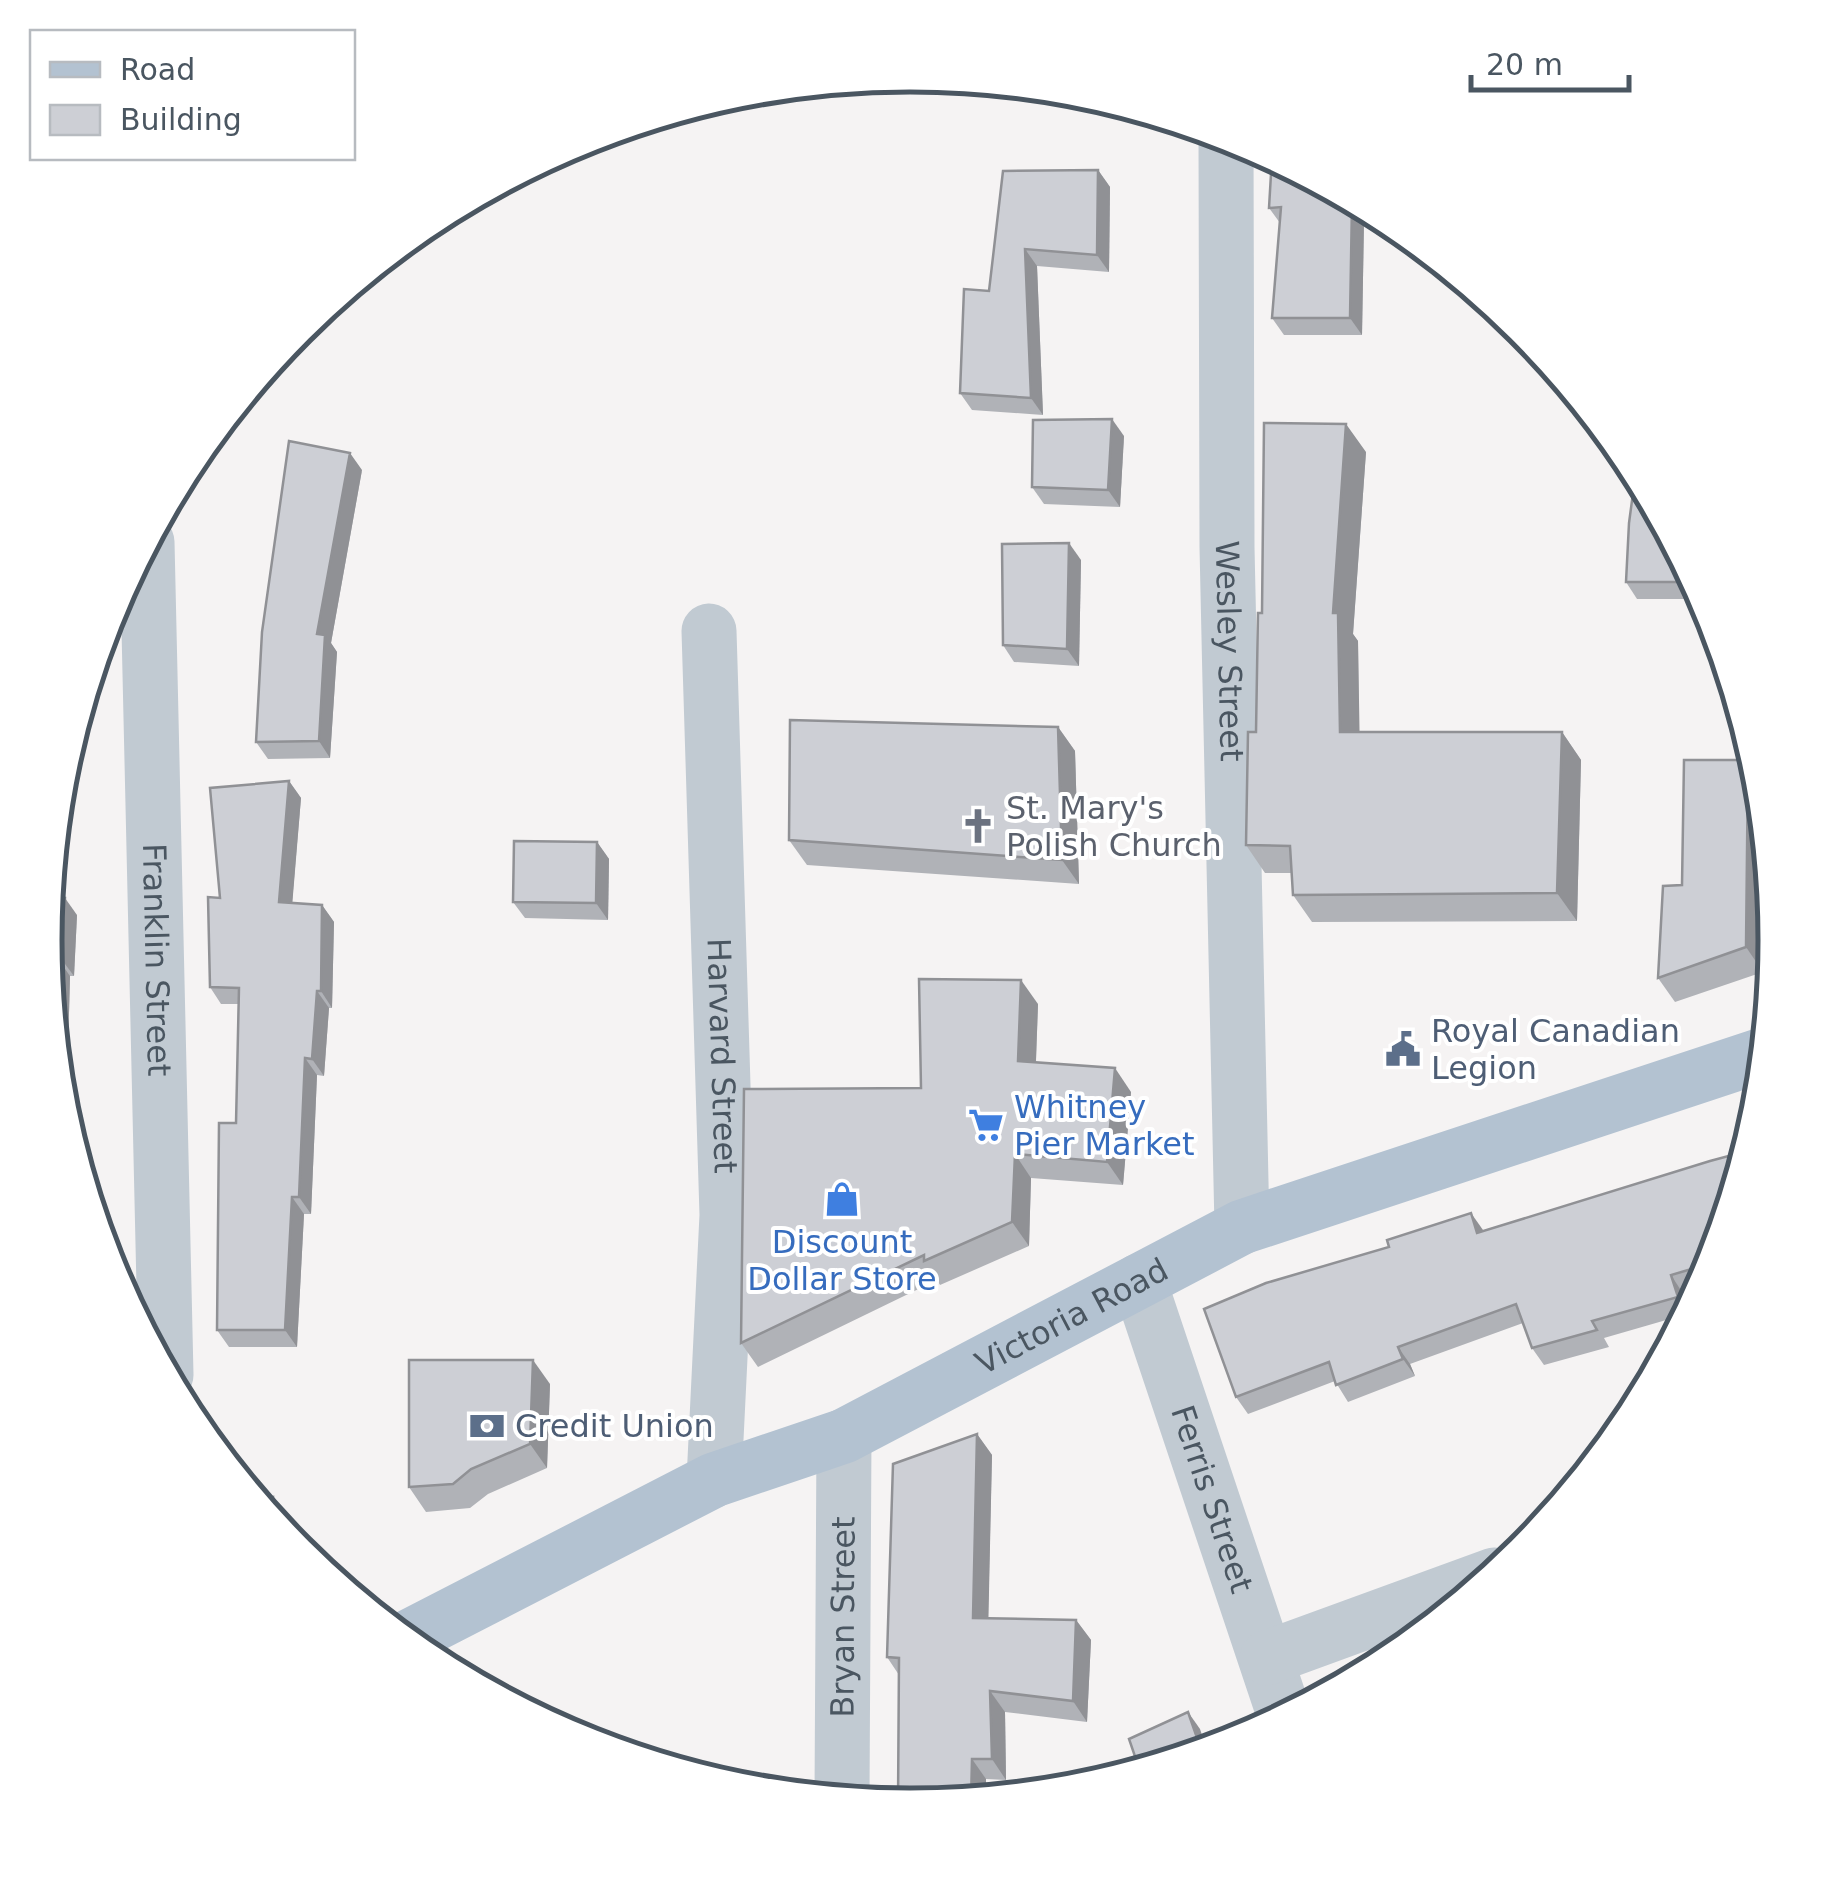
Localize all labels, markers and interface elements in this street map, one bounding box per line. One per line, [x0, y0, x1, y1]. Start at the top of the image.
legend [30, 30, 355, 160]
scale bar [1471, 30, 1628, 92]
text: 20 m [1486, 47, 1563, 82]
text: Road [120, 52, 195, 87]
text: Building [120, 102, 242, 137]
street label: Wesley Street [1208, 540, 1251, 762]
place label: St. Mary's Polish Church [1006, 789, 1222, 864]
church icon: St. Mary's Polish Church [959, 807, 997, 845]
street label: Franklin Street [135, 843, 178, 1077]
street label: Harvard Street [699, 937, 745, 1174]
place label: Royal Canadian Legion [1431, 1012, 1680, 1087]
public building icon: Royal Canadian Legion [1384, 1030, 1422, 1068]
place label: Whitney Pier Market [1014, 1088, 1195, 1163]
supermarket icon: Whitney Pier Market [967, 1106, 1005, 1144]
shop icon: Discount Dollar Store [823, 1180, 861, 1218]
place label: Discount Dollar Store [747, 1223, 937, 1298]
street label: Victoria Road [969, 1250, 1174, 1382]
street label: Ferris Street [1163, 1401, 1261, 1598]
bank icon: Credit Union [468, 1407, 506, 1445]
place label: Credit Union [515, 1407, 714, 1445]
street label: Bryan Street [823, 1516, 863, 1718]

